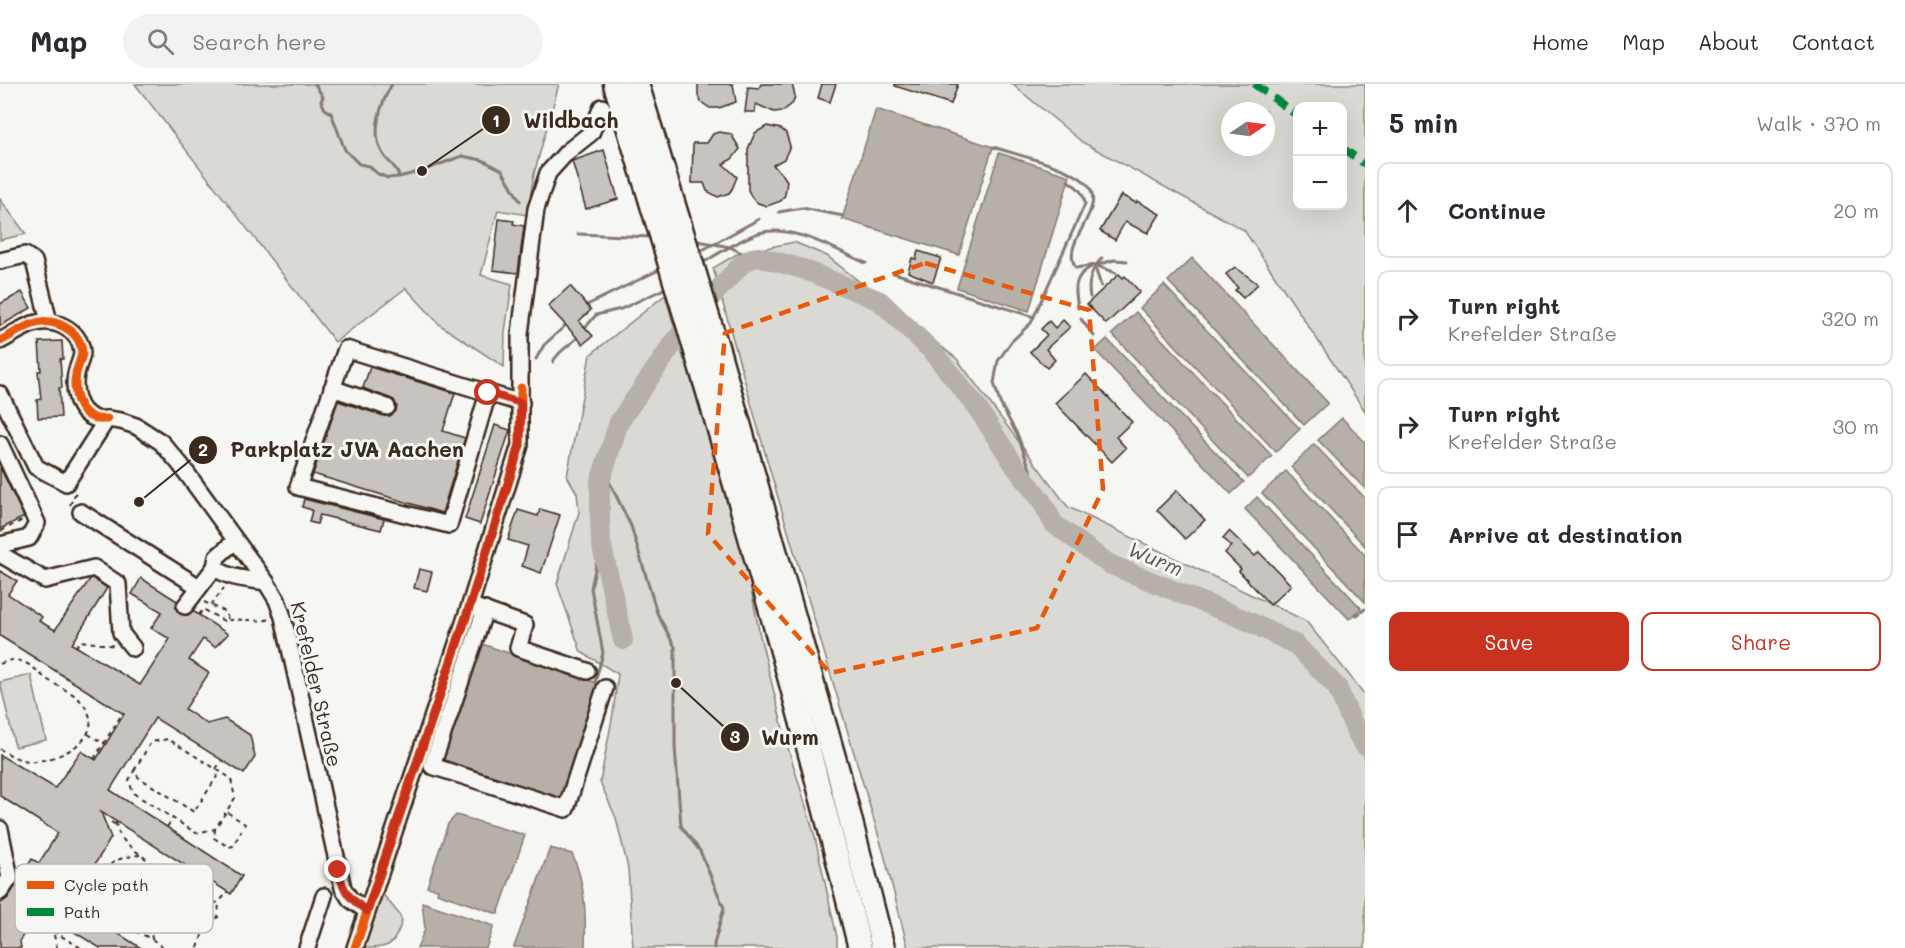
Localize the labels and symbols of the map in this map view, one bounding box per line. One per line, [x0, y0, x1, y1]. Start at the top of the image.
callout: Wildbach [481, 101, 630, 140]
north arrow [1221, 102, 1275, 156]
text: Wildbach [524, 106, 618, 133]
text: 1 [492, 108, 500, 132]
route start [474, 379, 500, 405]
callout: Parkplatz JVA Aachen [188, 430, 476, 469]
text: Parkplatz JVA Aachen [230, 435, 464, 462]
text: 2 [198, 437, 208, 461]
water label: Wurm [1124, 534, 1188, 582]
street label: Krefelder Straße [285, 599, 349, 769]
callout: Wurm [720, 718, 831, 757]
text: Wurm [761, 723, 819, 750]
text: 3 [730, 724, 741, 748]
route end [324, 856, 350, 882]
legend [15, 864, 213, 933]
text: Cycle path [64, 874, 148, 895]
text: Path [64, 901, 100, 922]

